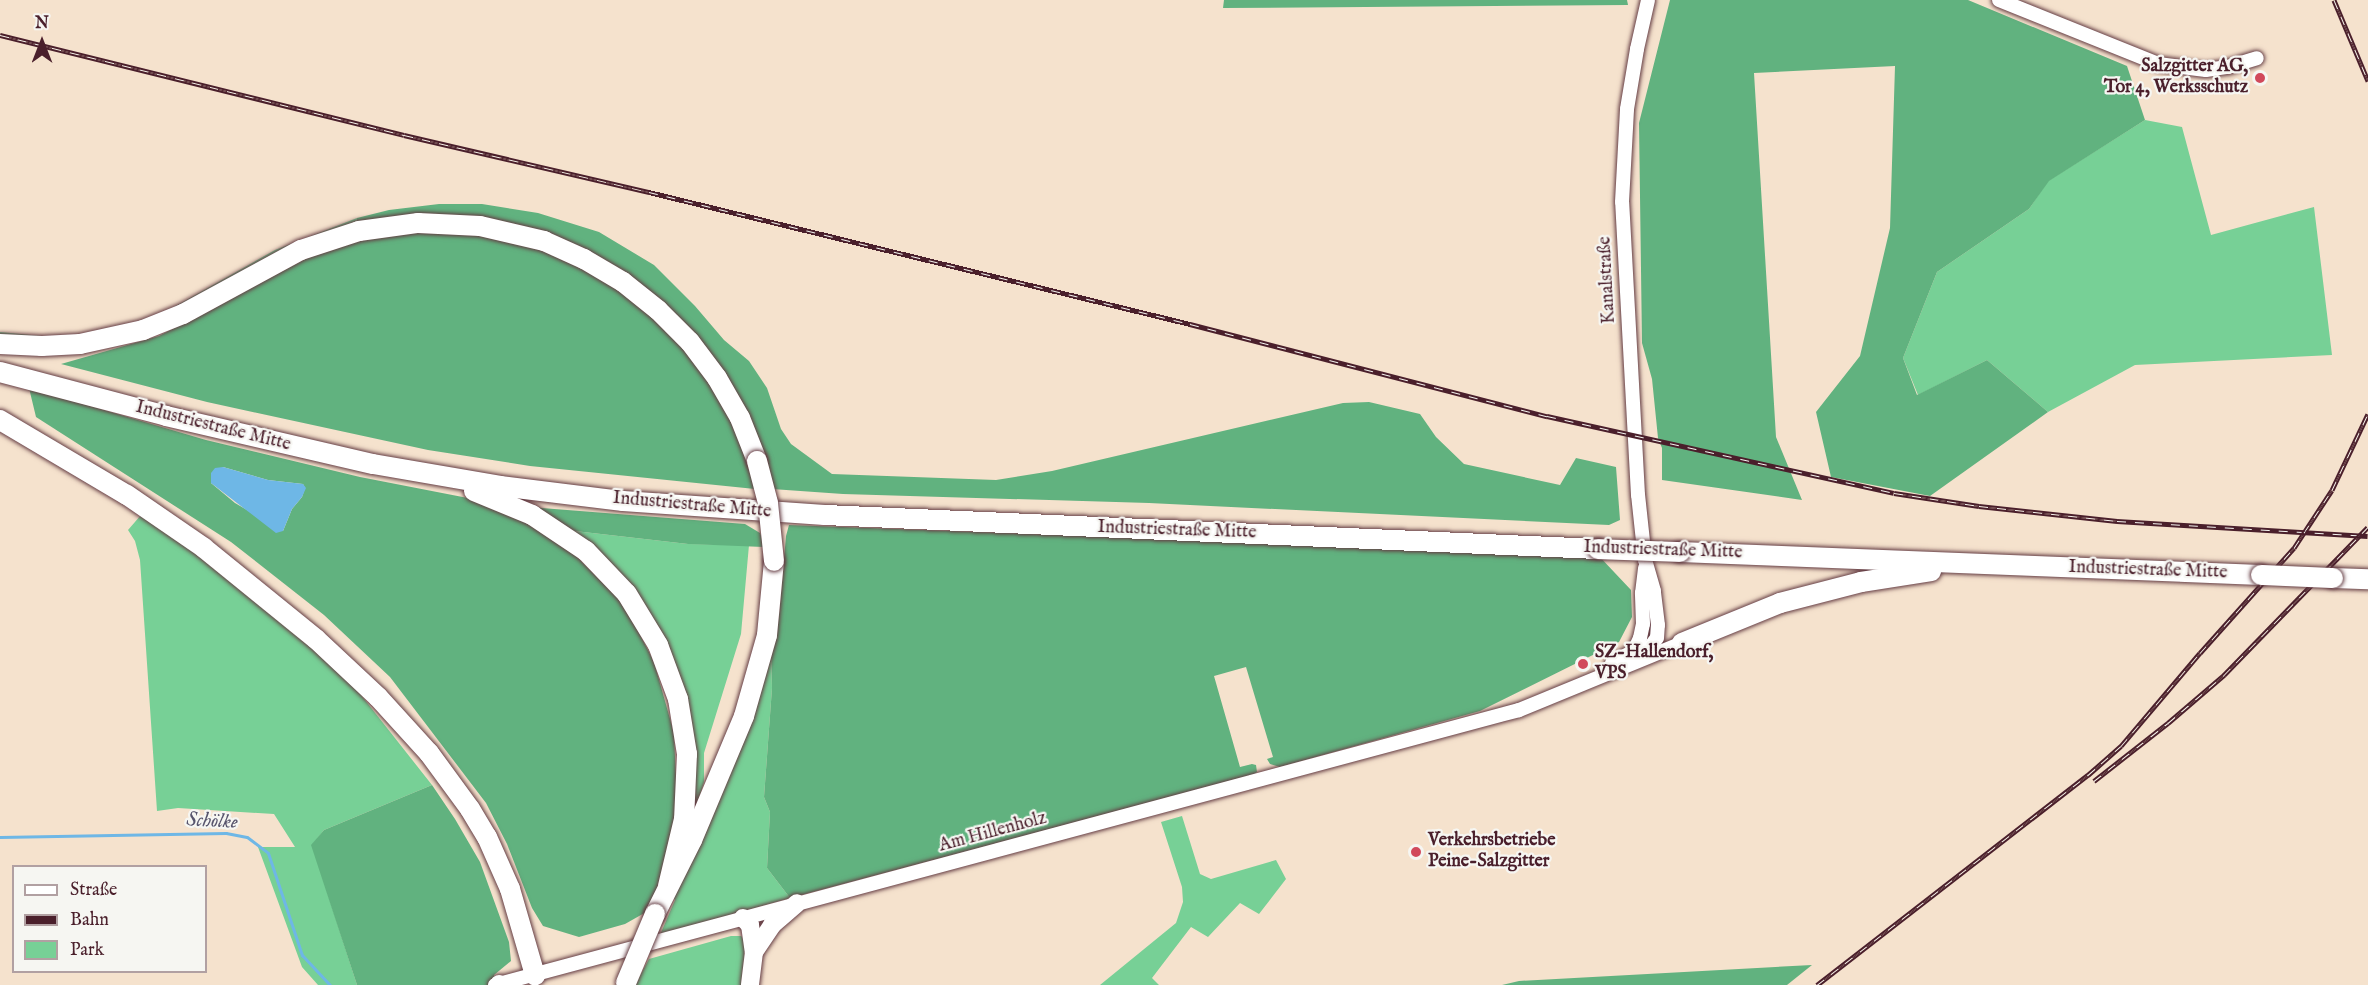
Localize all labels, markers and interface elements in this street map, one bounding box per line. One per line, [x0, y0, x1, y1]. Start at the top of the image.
north arrow [12, 12, 72, 72]
text: N [35, 14, 49, 34]
place label: Salzgitter AG, Tor 4, Werksschutz [2104, 57, 2248, 100]
marker: Salzgitter AG, Tor 4, Werksschutz [2253, 71, 2267, 85]
street label: Kanalstraße [1595, 236, 1621, 324]
street label: Industriestraße Mitte [133, 397, 293, 457]
street label: Industriestraße Mitte [612, 488, 772, 524]
street label: Industriestraße Mitte [1097, 517, 1257, 545]
street label: Industriestraße Mitte [1583, 537, 1743, 565]
street label: Industriestraße Mitte [2068, 557, 2228, 585]
place label: SZ-Hallendorf, VPS [1595, 643, 1713, 686]
marker: SZ-Hallendorf, VPS [1576, 657, 1590, 671]
water label: Schölke [186, 808, 238, 834]
street label: Am Hillenholz [937, 808, 1049, 858]
place label: Verkehrsbetriebe Peine-Salzgitter [1428, 831, 1556, 874]
marker: Verkehrsbetriebe Peine-Salzgitter [1409, 845, 1423, 859]
legend [12, 865, 207, 973]
text: Straße [70, 879, 117, 902]
text: Bahn [70, 909, 109, 932]
text: Park [70, 939, 104, 962]

